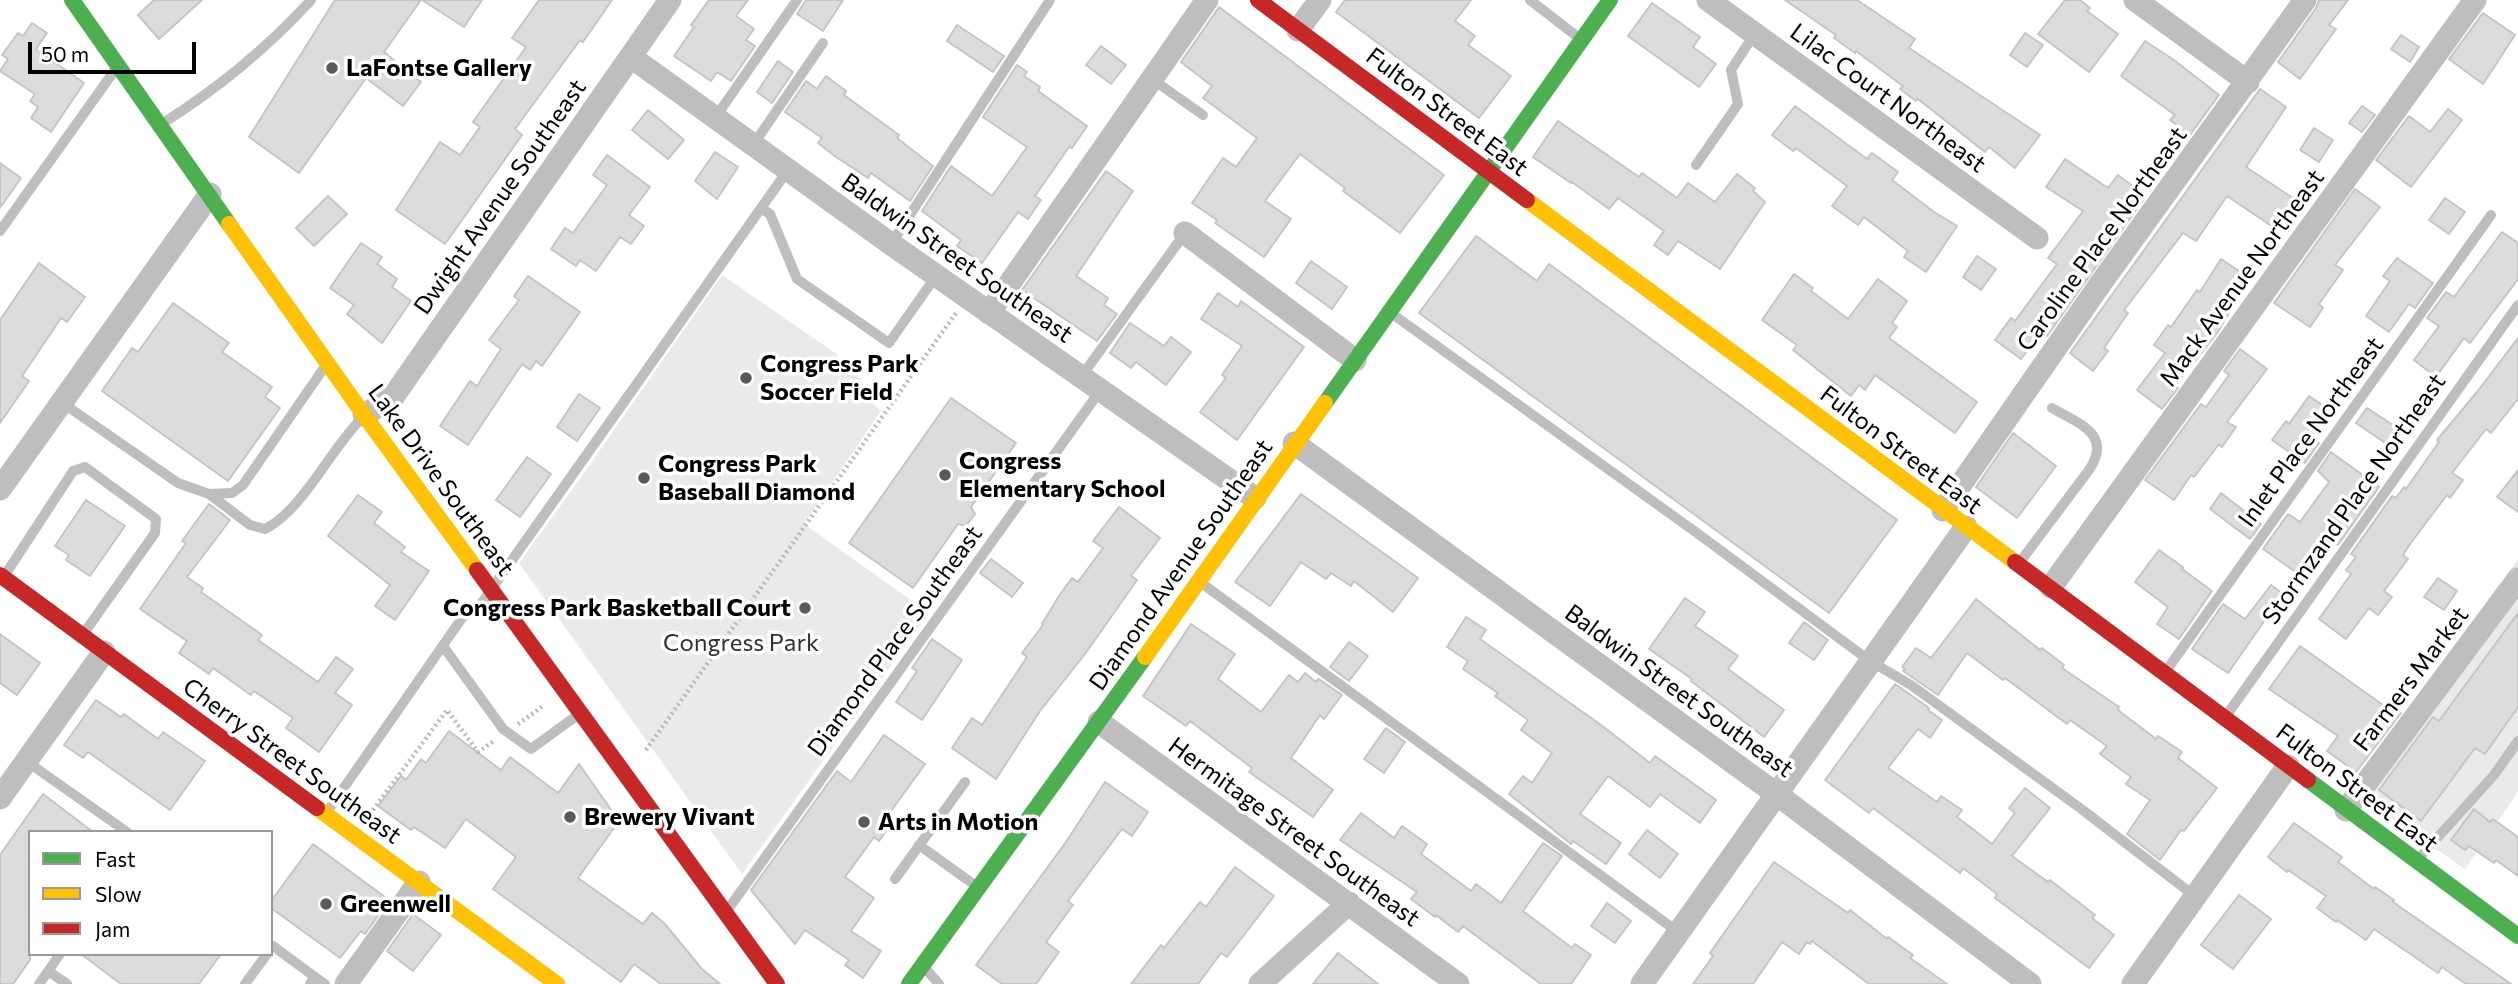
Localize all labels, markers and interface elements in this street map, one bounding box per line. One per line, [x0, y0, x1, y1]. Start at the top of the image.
street label: Lilac Court Northeast [1785, 17, 1991, 179]
scale bar [32, 28, 200, 72]
text: 50 m [41, 41, 89, 66]
street label: Fulton Street East [1360, 42, 1534, 182]
place label: LaFontse Gallery [346, 54, 532, 82]
marker: LaFontse Gallery [324, 60, 340, 76]
street label: Dwight Avenue Southeast [408, 74, 592, 320]
street label: Caroline Place Northeast [2011, 121, 2193, 357]
street label: Mack Avenue Northeast [2154, 164, 2330, 392]
street label: Baldwin Street Southeast [836, 167, 1078, 349]
street label: Inlet Place Northeast [2232, 331, 2390, 533]
place label: Congress Park Soccer Field [760, 350, 919, 406]
street label: Stormzand Place Northeast [2256, 368, 2452, 630]
marker: Congress Park Soccer Field [738, 370, 754, 386]
street label: Lake Drive Southeast [362, 379, 520, 581]
street label: Fulton Street East [1814, 380, 1988, 520]
street label: Diamond Avenue Southeast [1083, 434, 1279, 696]
place label: Congress Elementary School [959, 447, 1166, 503]
place label: Congress Park Baseball Diamond [658, 450, 855, 506]
marker: Congress Elementary School [937, 467, 953, 483]
marker: Congress Park Baseball Diamond [636, 470, 652, 486]
street label: Diamond Place Southeast [802, 520, 988, 762]
place label: Congress Park Basketball Court [443, 594, 791, 622]
street label: Baldwin Street Southeast [1559, 598, 1799, 784]
marker: Congress Park Basketball Court [797, 600, 813, 616]
street label: Farmers Market [2347, 601, 2475, 757]
park label: Congress Park [663, 629, 819, 657]
street label: Cherry Street Southeast [177, 672, 407, 850]
street label: Fulton Street East [2270, 718, 2444, 858]
street label: Hermitage Street Southeast [1163, 731, 1425, 933]
place label: Brewery Vivant [584, 803, 755, 831]
place label: Arts in Motion [878, 808, 1038, 836]
marker: Brewery Vivant [562, 809, 578, 825]
marker: Arts in Motion [856, 814, 872, 830]
legend [28, 830, 273, 956]
text: Fast [95, 846, 136, 871]
text: Slow [95, 881, 142, 906]
place label: Greenwell [340, 890, 451, 918]
marker: Greenwell [318, 896, 334, 912]
text: Jam [95, 916, 130, 941]

